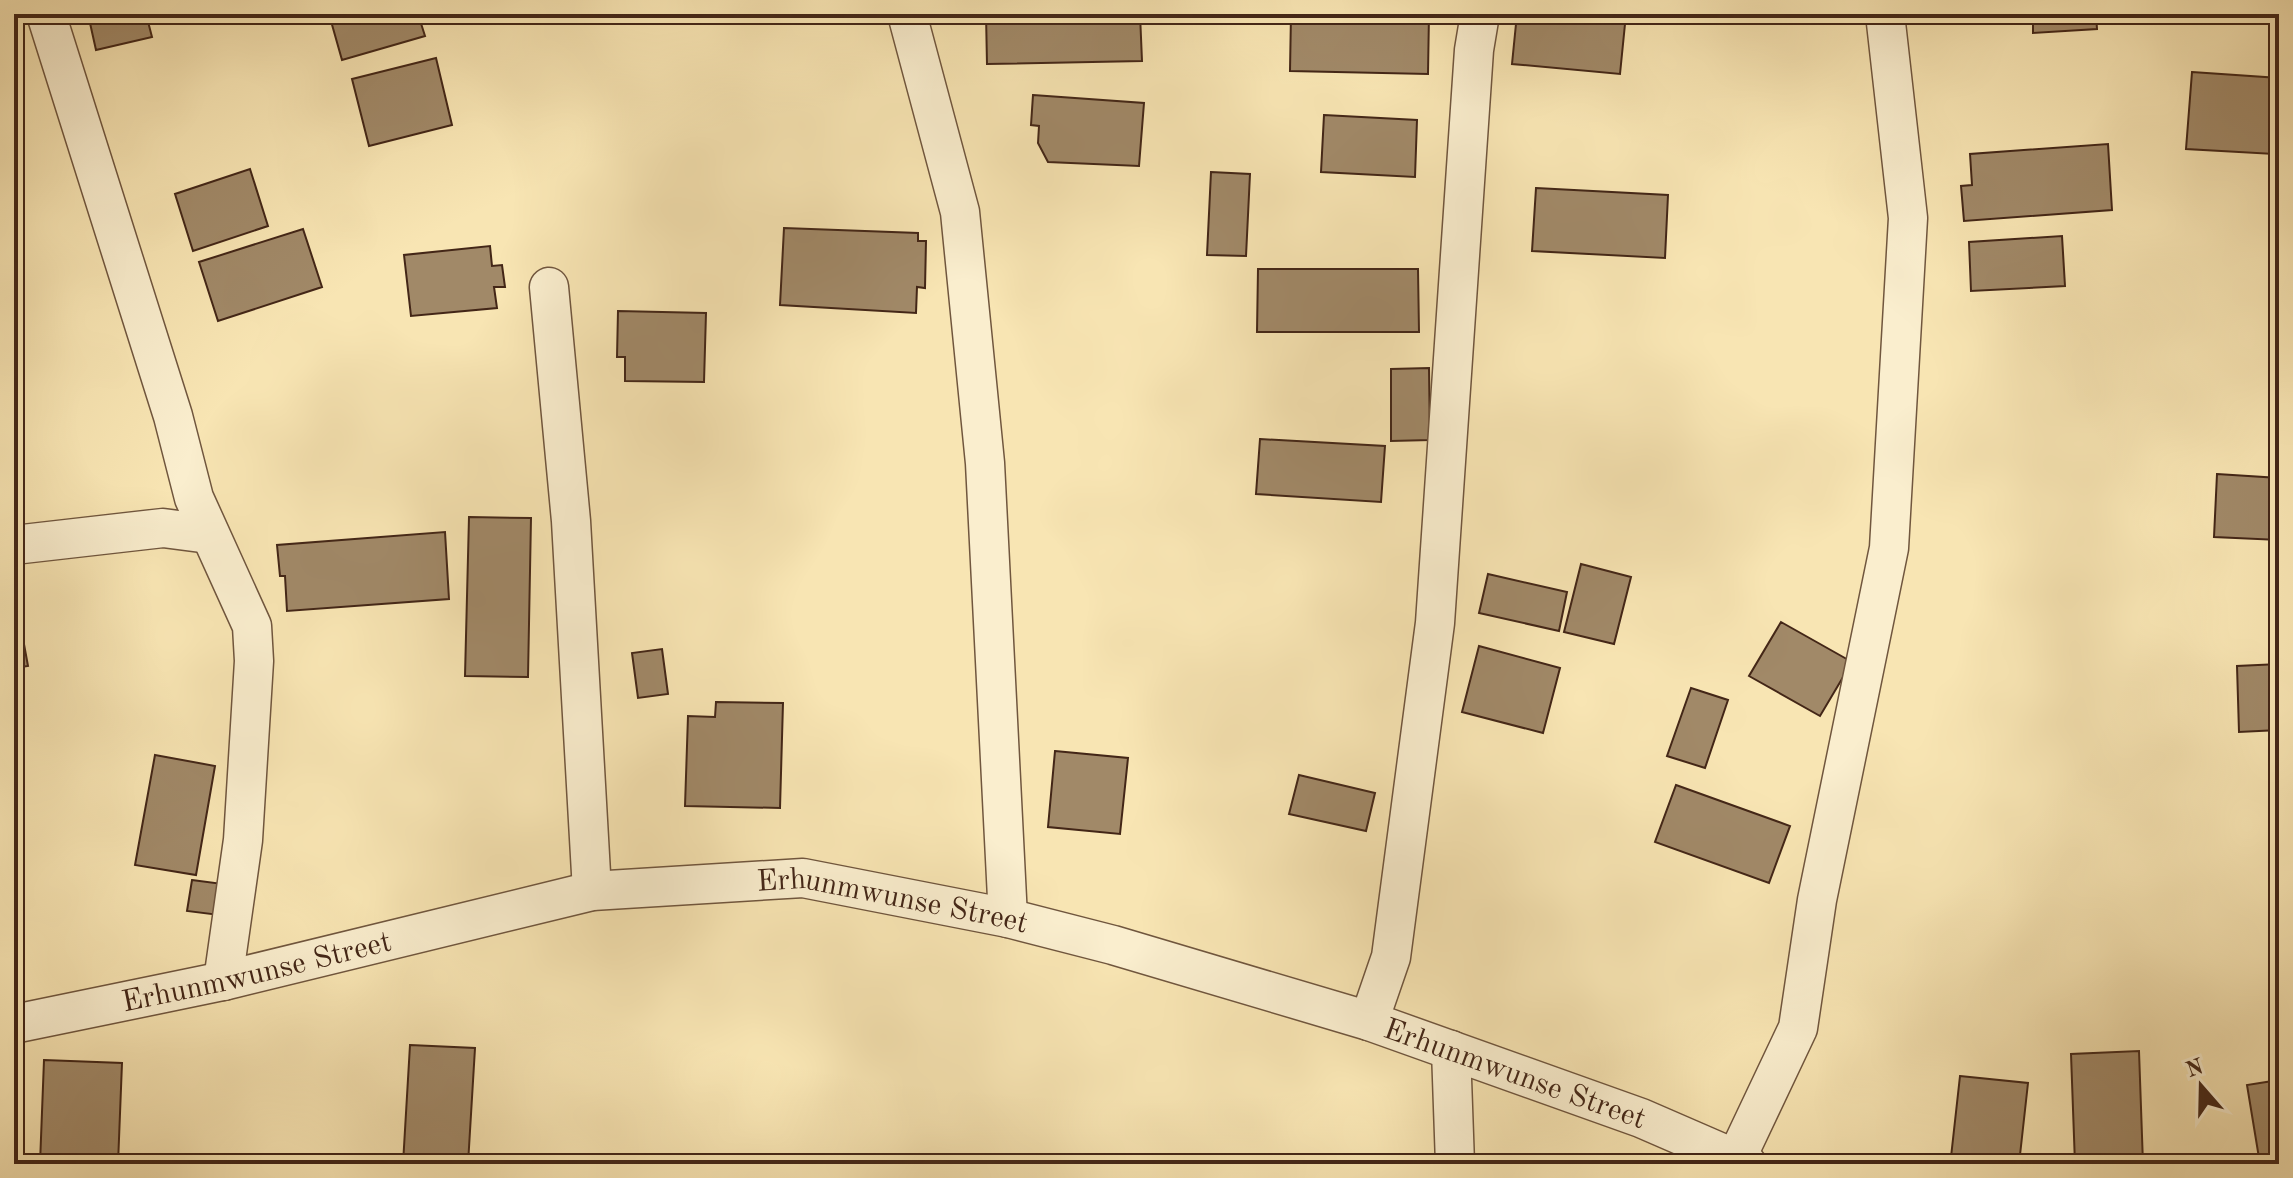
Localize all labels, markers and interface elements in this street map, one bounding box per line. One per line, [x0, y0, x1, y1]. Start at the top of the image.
street label: Erhunmwunse Street [756, 865, 1031, 940]
street label: Erhunmwunse Street [119, 927, 395, 1018]
street label: Erhunmwunse Street [1380, 1015, 1649, 1135]
north arrow [2161, 1046, 2241, 1126]
text: N [2183, 1056, 2207, 1082]

